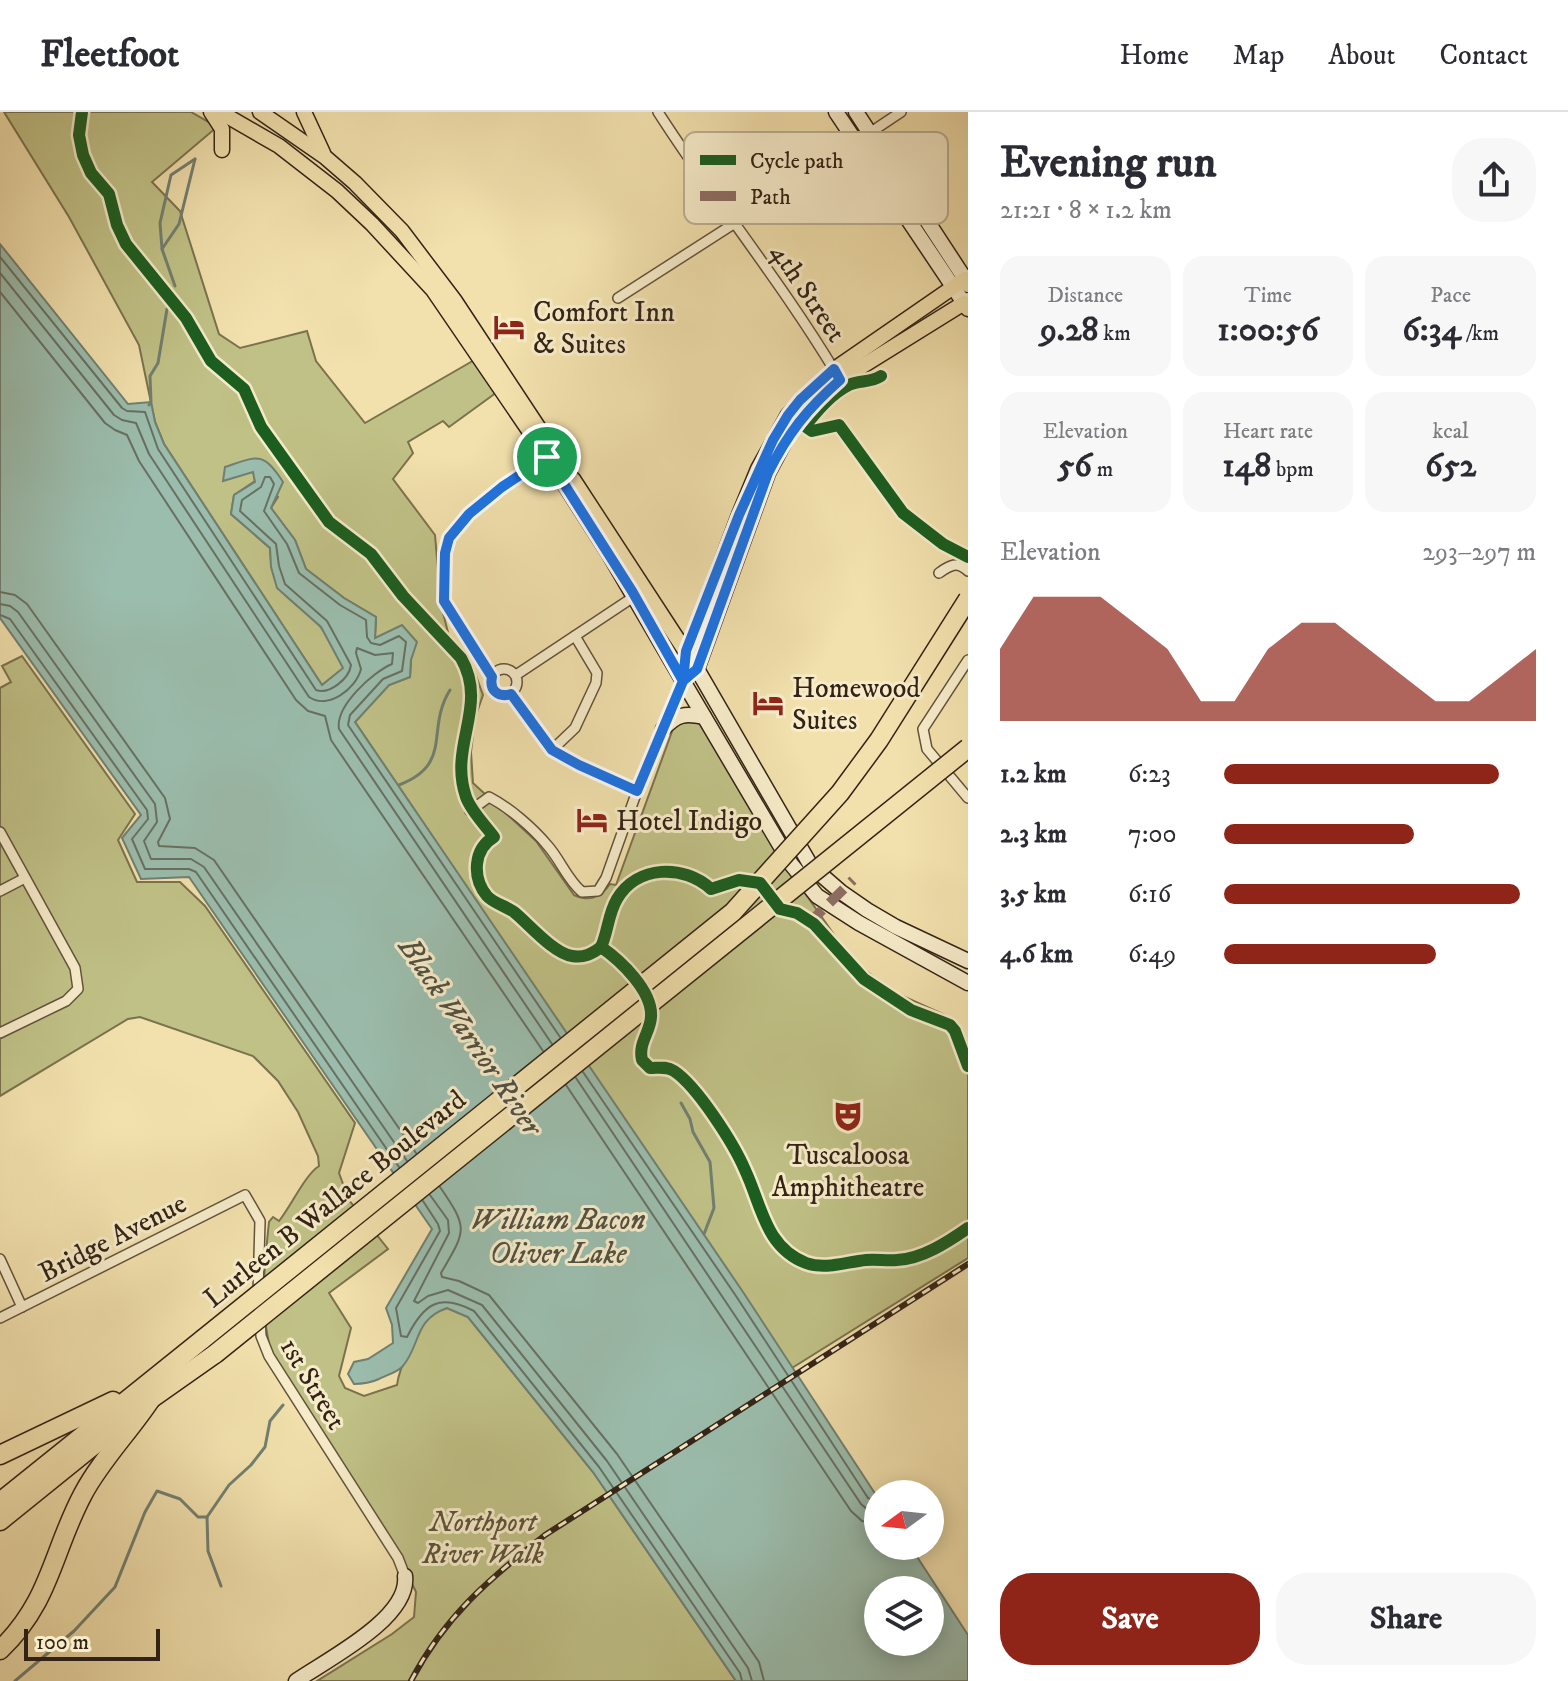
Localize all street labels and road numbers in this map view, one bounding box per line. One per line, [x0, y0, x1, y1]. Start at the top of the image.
street label: 4th Street [762, 237, 854, 349]
street label: Lurleen B Wallace Boulevard [197, 1083, 473, 1316]
street label: Bridge Avenue [33, 1186, 192, 1291]
street label: 1st Street [272, 1332, 354, 1436]

